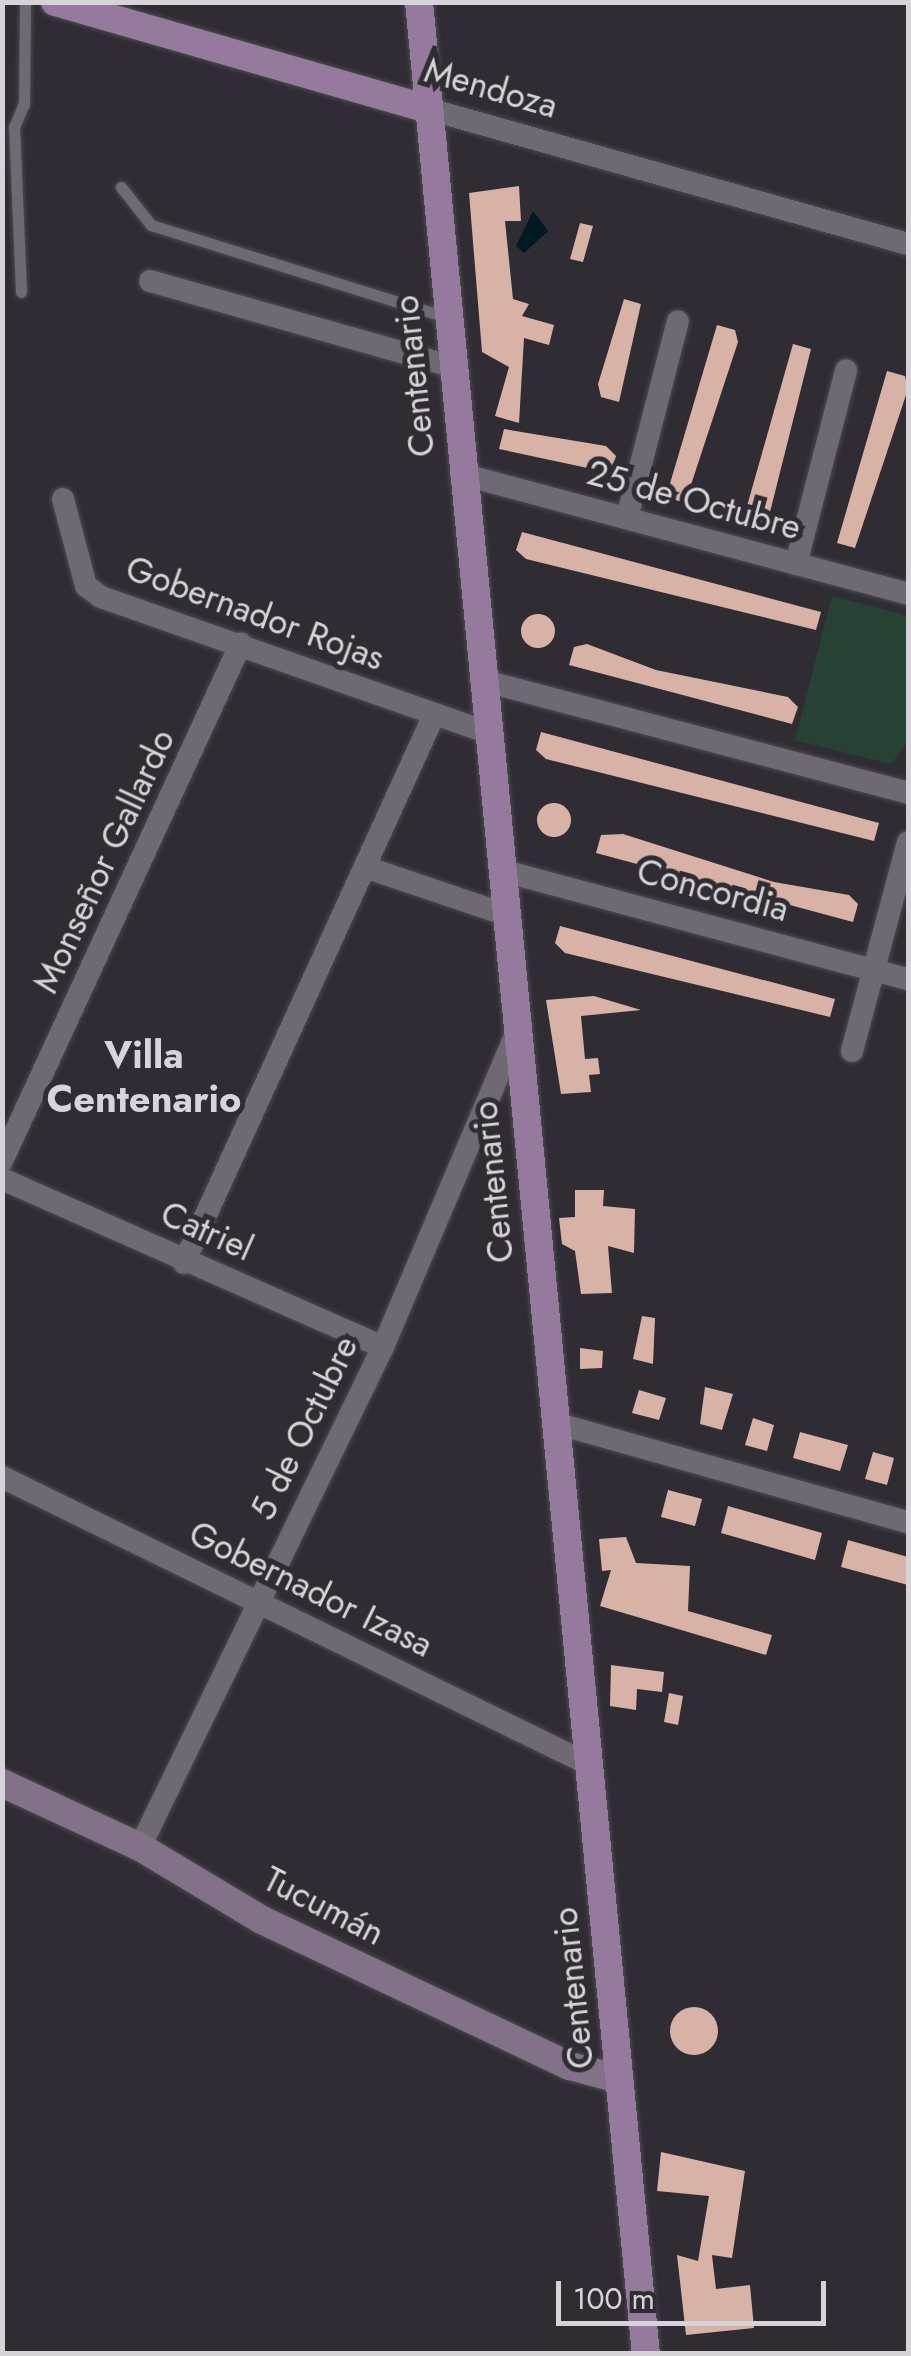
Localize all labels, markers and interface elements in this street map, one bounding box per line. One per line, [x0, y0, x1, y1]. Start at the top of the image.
street label: Mendoza [420, 49, 562, 127]
street label: Centenario [385, 293, 443, 459]
street label: 25 de Octubre [583, 451, 805, 549]
street label: Gobernador Rojas [120, 547, 390, 679]
street label: Monseñor Gallardo [25, 723, 183, 999]
street label: Concordia [633, 850, 793, 930]
district label: Villa Centenario [47, 1032, 241, 1122]
street label: Centenario [464, 1099, 522, 1265]
street label: Catriel [154, 1192, 260, 1270]
street label: 5 de Octubre [241, 1329, 367, 1527]
street label: Gobernador Izasa [183, 1512, 439, 1666]
street label: Tucumán [257, 1858, 391, 1954]
street label: Centenario [544, 1905, 602, 2071]
scale bar [561, 2261, 831, 2323]
text: 100 m [573, 2277, 655, 2320]

